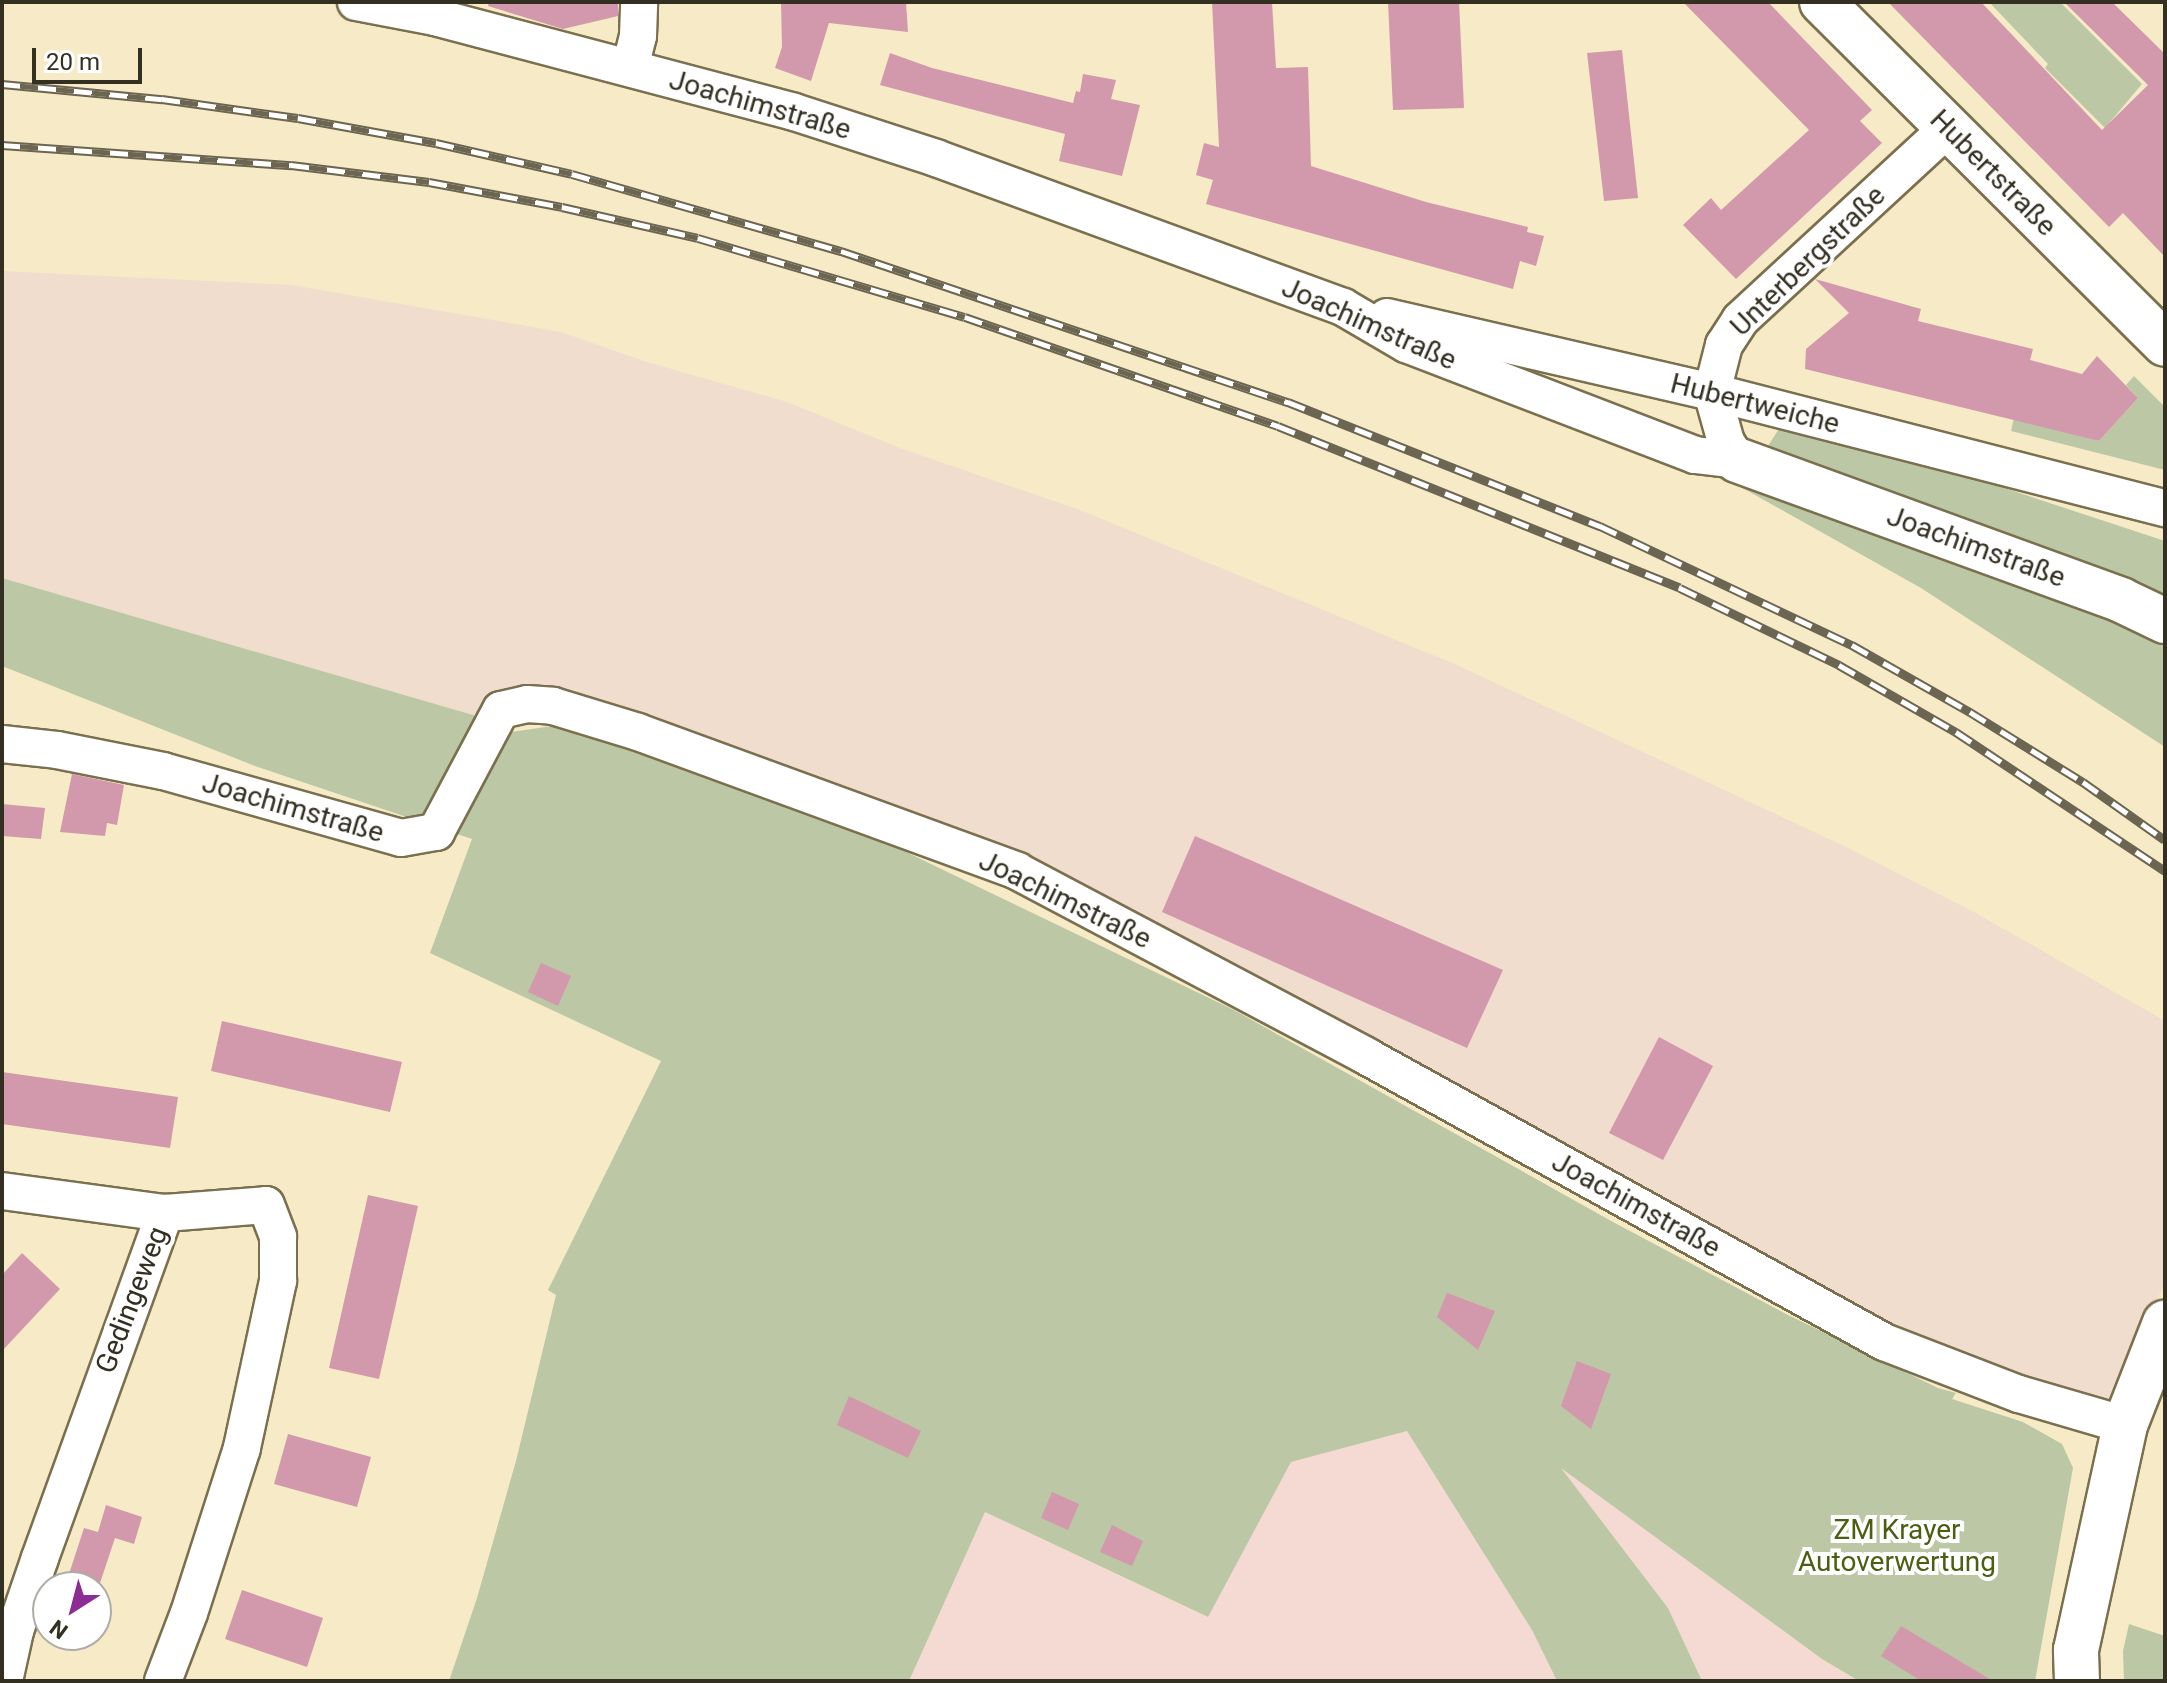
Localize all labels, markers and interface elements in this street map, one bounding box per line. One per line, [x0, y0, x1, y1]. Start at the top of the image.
scale bar [36, 32, 146, 82]
text: 20 m [46, 48, 100, 76]
street label: Joachimstraße [665, 63, 855, 147]
street label: Hubertstraße [1923, 103, 2063, 243]
street label: Unterbergstraße [1724, 179, 1892, 343]
street label: Joachimstraße [1277, 271, 1461, 377]
street label: Hubertweiche [1667, 367, 1843, 441]
street label: Joachimstraße [1882, 499, 2070, 595]
street label: Joachimstraße [198, 766, 388, 850]
street label: Joachimstraße [973, 844, 1157, 956]
street label: Joachimstraße [1546, 1145, 1726, 1265]
street label: Gedingeweg [89, 1222, 175, 1378]
park label: ZM Krayer Autoverwertung [1798, 1513, 1996, 1579]
north arrow [32, 1571, 112, 1651]
text: N [45, 1615, 72, 1644]

